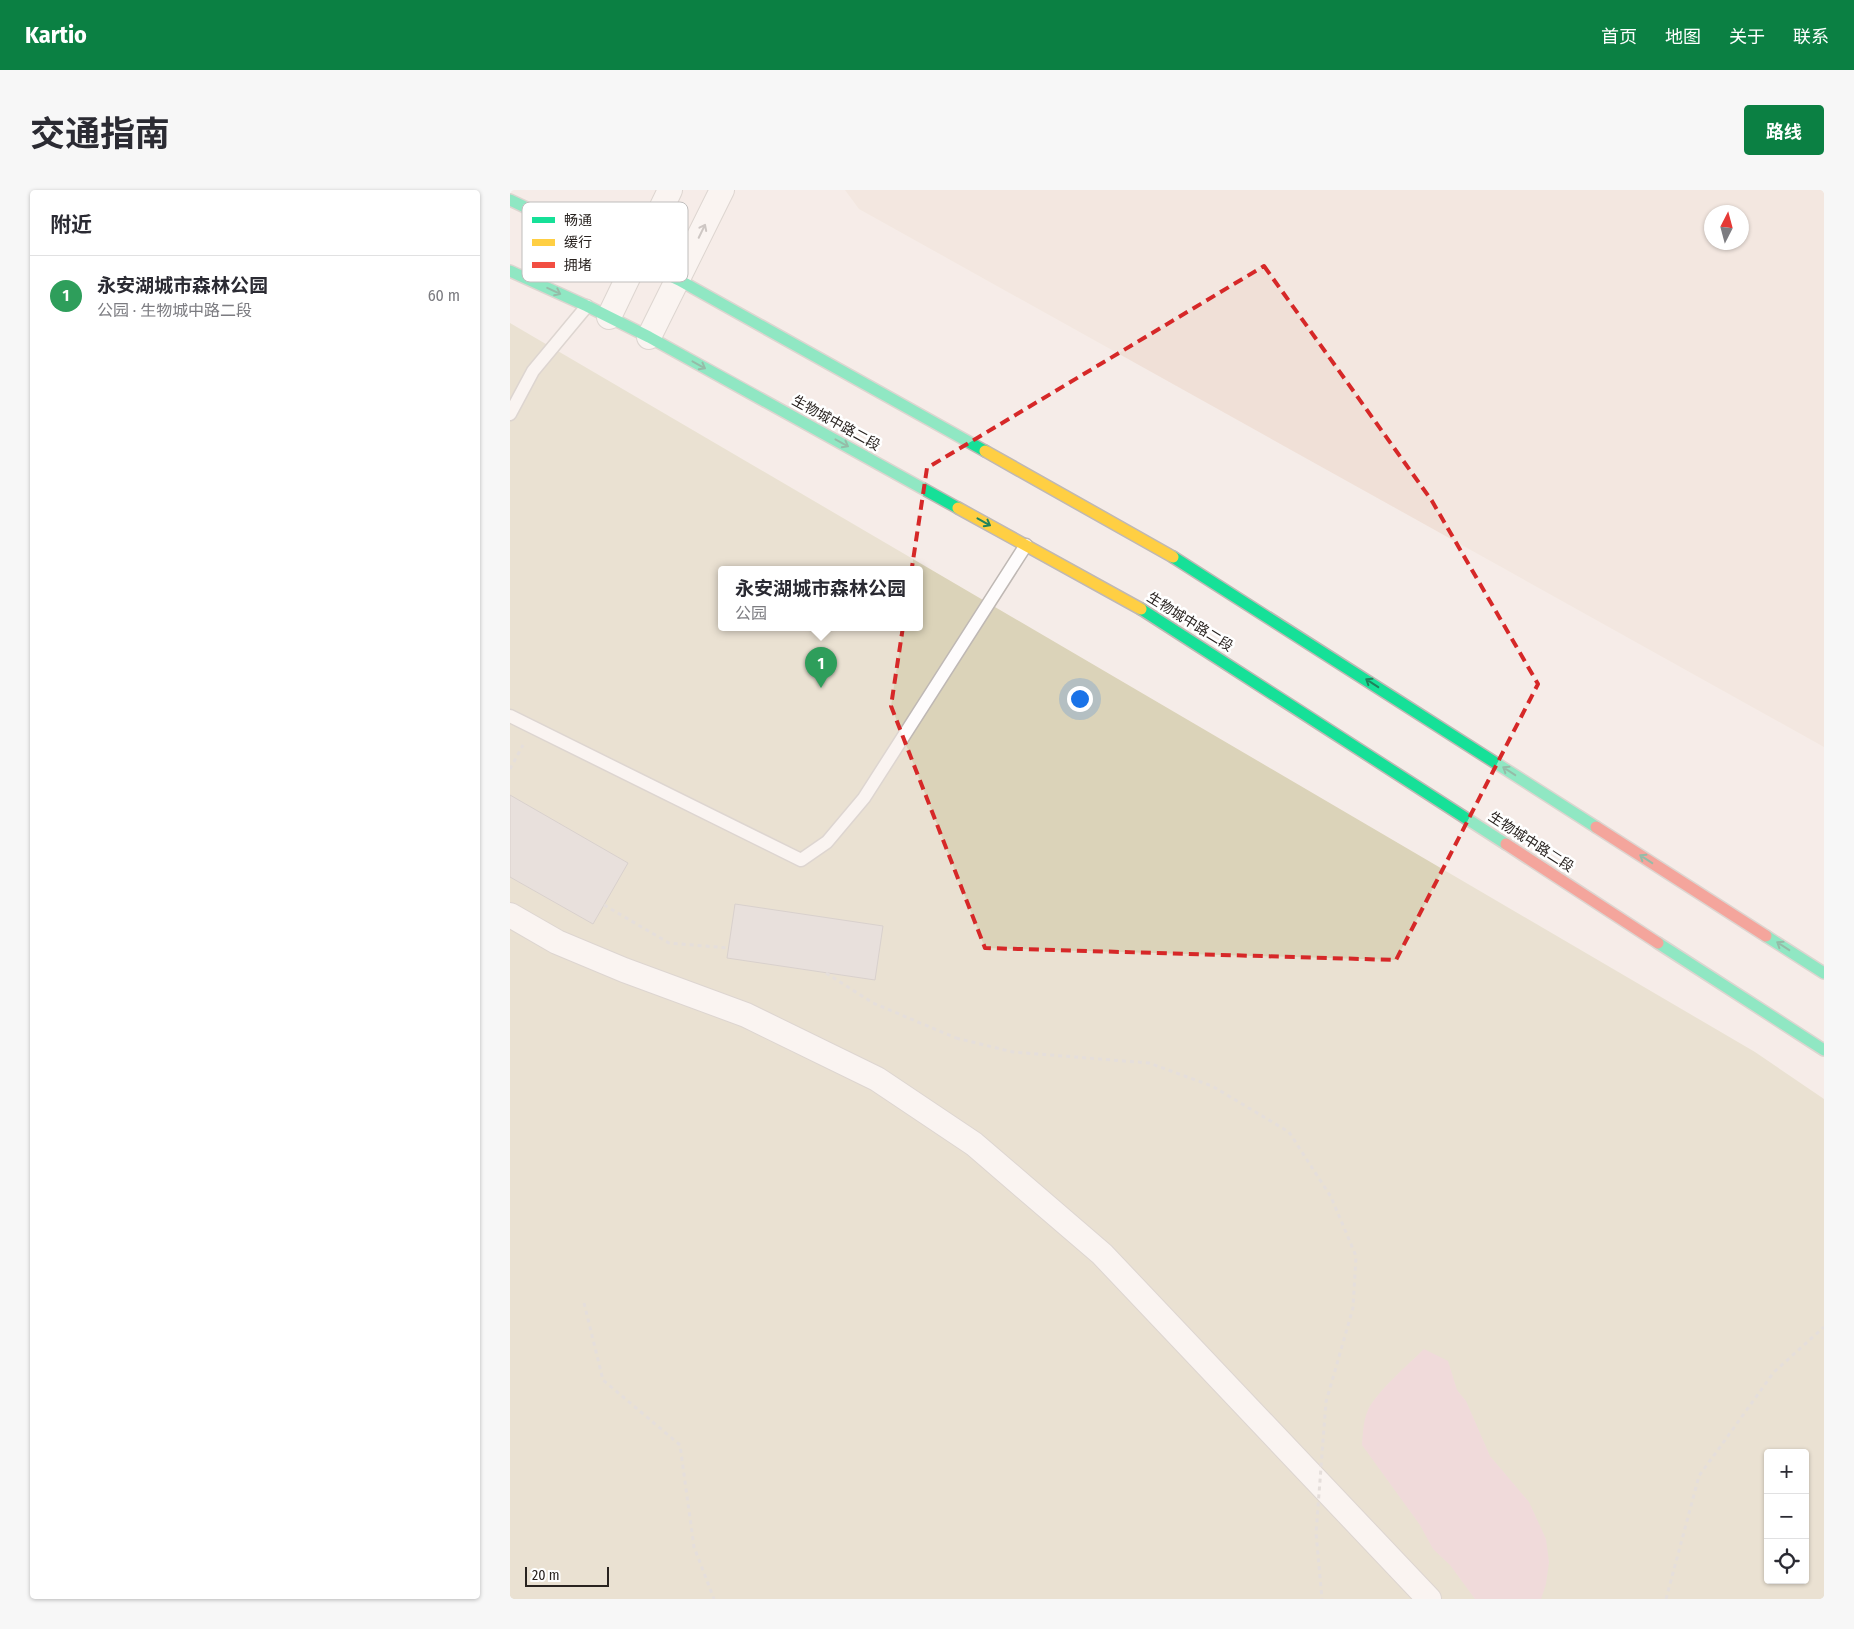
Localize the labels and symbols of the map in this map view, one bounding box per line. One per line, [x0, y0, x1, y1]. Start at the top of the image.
legend [522, 202, 688, 282]
north arrow [1704, 205, 1749, 250]
text: 畅通 [564, 212, 592, 229]
one-way arrow [698, 224, 707, 239]
text: 缓行 [564, 234, 592, 251]
text: 拥堵 [564, 257, 592, 274]
one-way arrow [546, 287, 561, 297]
one-way arrow [692, 360, 707, 370]
street label: 生物城中路二段 [789, 392, 883, 454]
one-way arrow [834, 438, 849, 448]
one-way arrow [976, 517, 990, 527]
street label: 生物城中路二段 [1144, 589, 1236, 655]
pin: 1 [805, 647, 837, 688]
one-way arrow [1366, 678, 1380, 688]
your location [1067, 686, 1093, 712]
one-way arrow [1503, 766, 1517, 776]
street label: 生物城中路二段 [1485, 808, 1577, 876]
one-way arrow [1639, 853, 1653, 864]
one-way arrow [1776, 941, 1790, 952]
scale bar [525, 1564, 609, 1587]

